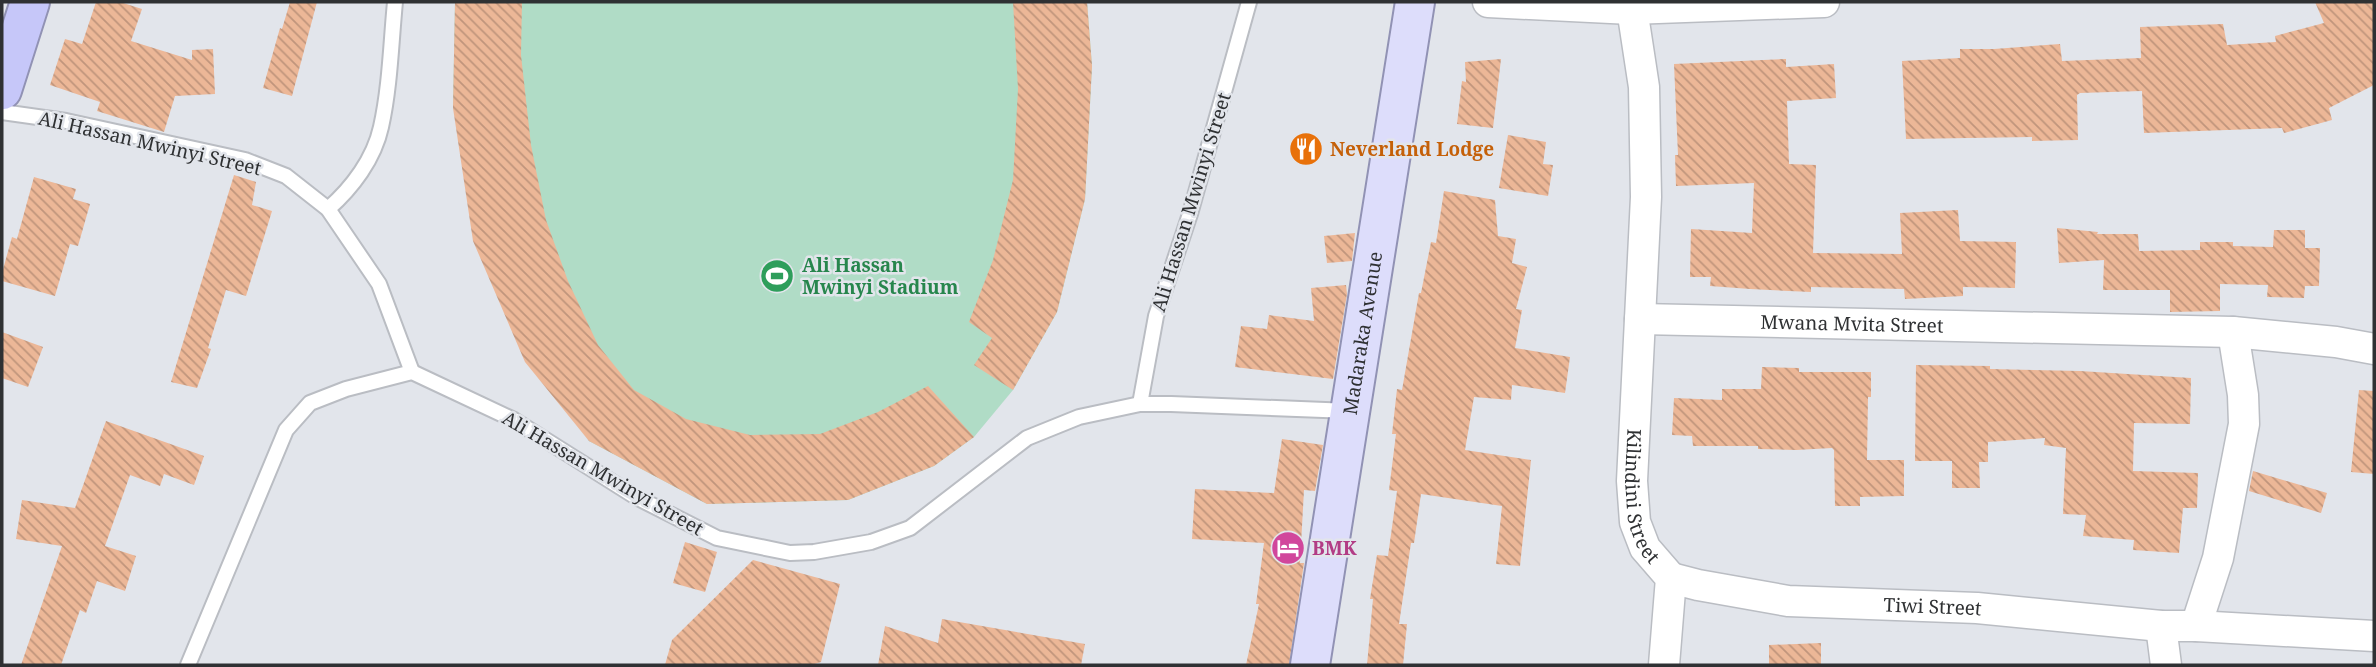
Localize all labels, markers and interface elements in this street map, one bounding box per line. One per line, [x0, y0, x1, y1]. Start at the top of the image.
street label: Ali Hassan Mwinyi Street [1145, 89, 1237, 315]
street label: Ali Hassan Mwinyi Street [36, 105, 264, 181]
restaurant icon: Neverland Lodge [1287, 130, 1325, 168]
place label: Neverland Lodge [1330, 136, 1494, 162]
street label: Madaraka Avenue [1337, 250, 1388, 417]
place label: Ali Hassan Mwinyi Stadium [802, 252, 959, 300]
sports icon: Ali Hassan Mwinyi Stadium [758, 257, 796, 295]
street label: Mwana Mvita Street [1760, 309, 1944, 339]
street label: Ali Hassan Mwinyi Street [498, 405, 708, 541]
street label: Kilindini Street [1619, 428, 1666, 569]
hotel icon: BMK [1269, 529, 1307, 567]
place label: BMK [1312, 535, 1357, 561]
street label: Tiwi Street [1883, 592, 1983, 621]

